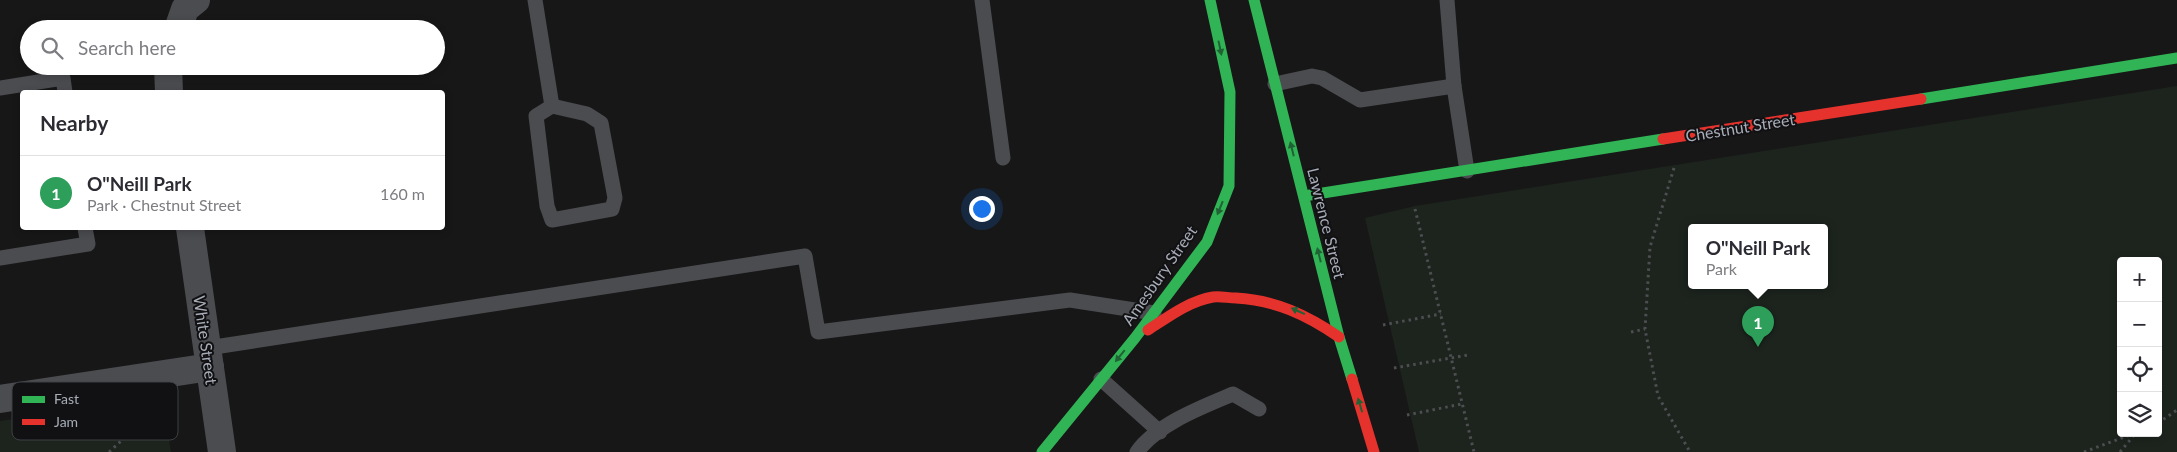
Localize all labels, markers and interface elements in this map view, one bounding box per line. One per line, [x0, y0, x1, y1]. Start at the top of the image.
search box [20, 20, 445, 75]
icon: search [38, 34, 66, 62]
text: Search here [78, 36, 176, 59]
one-way arrow [1216, 40, 1224, 55]
street label: Chestnut Street [1684, 109, 1796, 145]
text: Nearby [40, 110, 108, 135]
one-way arrow [1287, 141, 1295, 156]
street label: Lawrence Street [1304, 166, 1350, 281]
text: O"Neill Park [87, 172, 192, 195]
text: 1 [51, 184, 61, 203]
text: 160 m [380, 184, 425, 203]
text: Park · Chestnut Street [87, 195, 241, 214]
your location [969, 196, 995, 222]
one-way arrow [1216, 200, 1223, 215]
street label: Amesbury Street [1118, 221, 1201, 328]
popup [1688, 224, 1828, 289]
text: O"Neill Park [1706, 236, 1810, 259]
one-way arrow [1314, 248, 1322, 263]
map controls [2117, 257, 2162, 437]
button: + [2117, 257, 2162, 302]
text: Park [1706, 259, 1737, 278]
street label: White Street [190, 294, 222, 386]
button: − [2117, 302, 2162, 347]
pin: 1 [1742, 306, 1774, 347]
one-way arrow [1291, 307, 1305, 315]
button: locate [2117, 347, 2162, 392]
one-way arrow [1115, 349, 1126, 362]
legend [12, 382, 178, 440]
text: Fast [54, 390, 79, 407]
button: layers [2117, 392, 2162, 437]
one-way arrow [1355, 398, 1363, 413]
text: Jam [54, 413, 78, 430]

